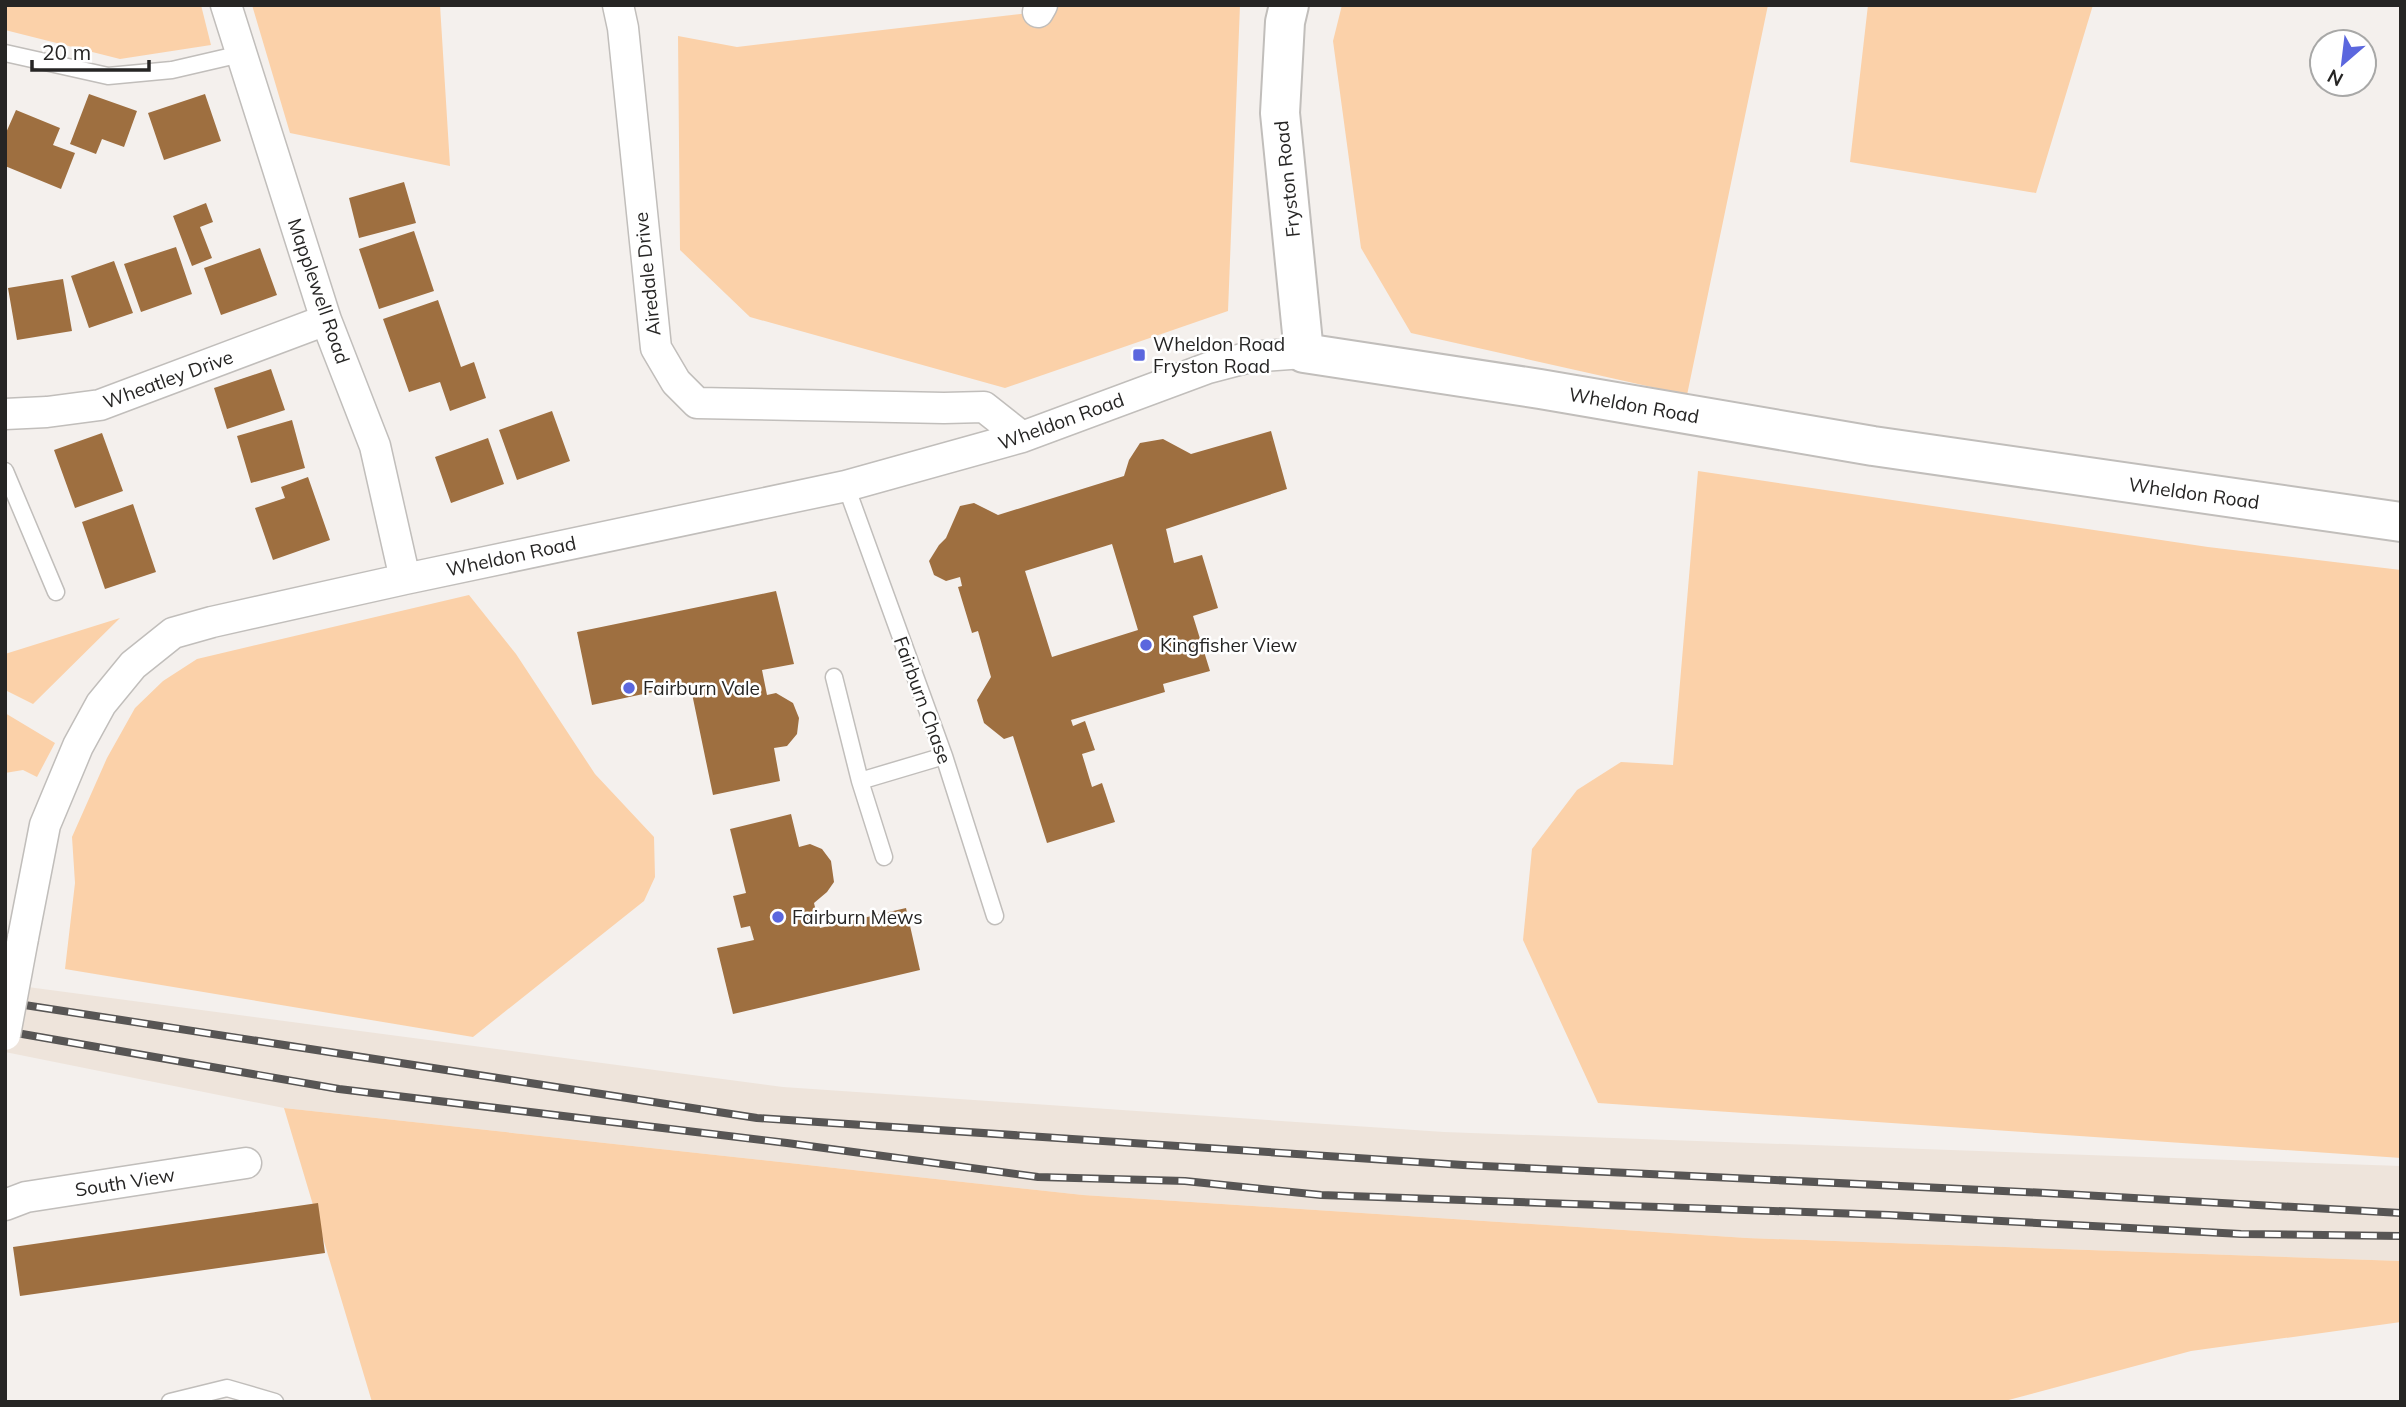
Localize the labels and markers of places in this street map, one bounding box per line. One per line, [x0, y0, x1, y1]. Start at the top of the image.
place label: Wheldon Road Fryston Road [1153, 332, 1285, 378]
marker: Wheldon Road Fryston Road [1131, 347, 1147, 363]
place label: Kingfisher View [1160, 633, 1297, 657]
marker: Kingfisher View [1138, 637, 1154, 653]
place label: Fairburn Vale [643, 676, 760, 700]
marker: Fairburn Vale [621, 680, 637, 696]
place label: Fairburn Mews [792, 905, 923, 929]
marker: Fairburn Mews [770, 909, 786, 925]

